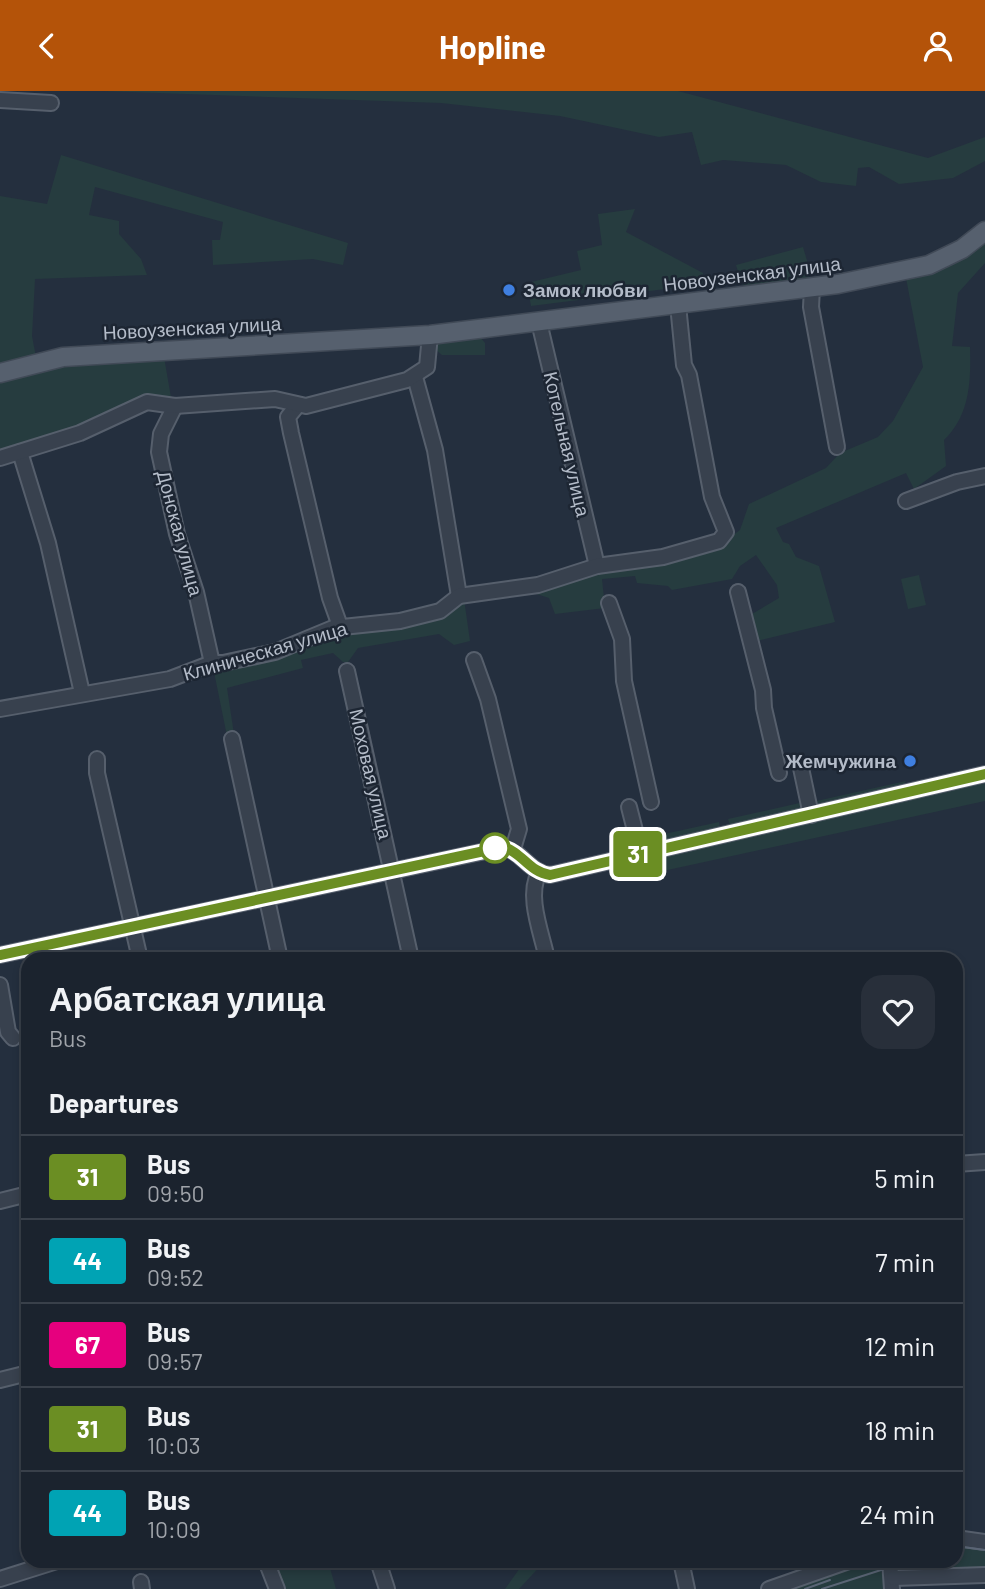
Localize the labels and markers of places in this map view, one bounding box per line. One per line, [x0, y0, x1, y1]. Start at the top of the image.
place label: Замок любви [523, 278, 647, 301]
marker: Замок любви [501, 282, 517, 298]
place label: Жемчужина [784, 749, 896, 772]
marker: Жемчужина [902, 753, 918, 769]
unlabelled marker [480, 833, 510, 863]

